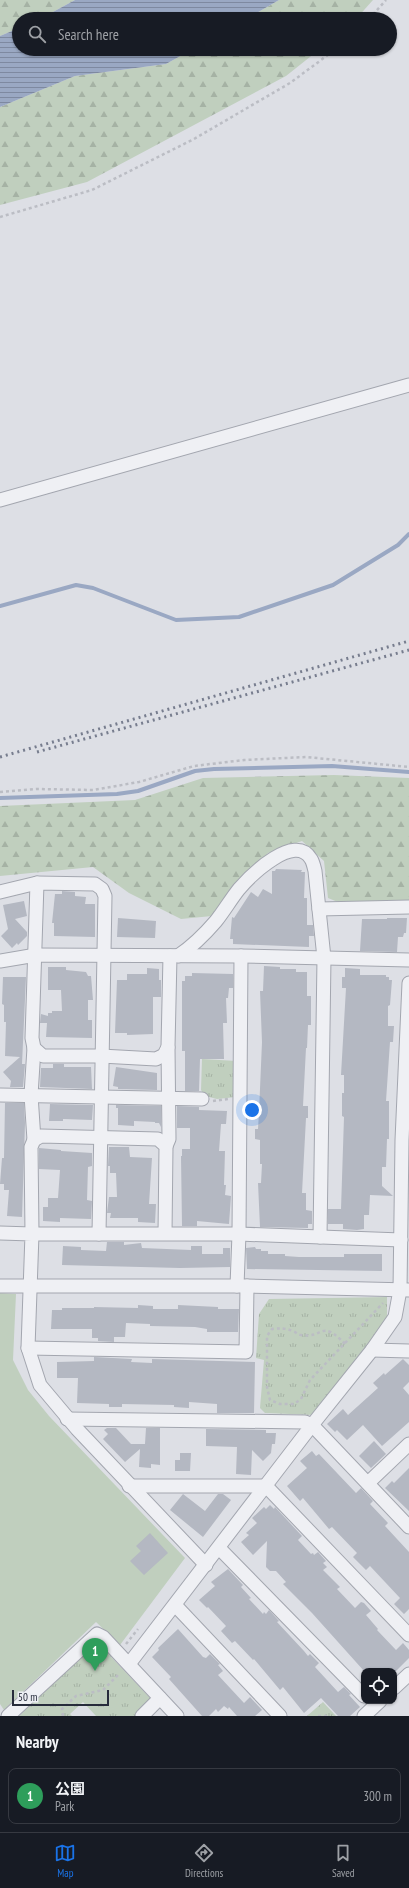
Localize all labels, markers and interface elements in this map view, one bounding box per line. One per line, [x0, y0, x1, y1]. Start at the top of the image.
search box [12, 12, 397, 56]
icon: search [26, 23, 48, 45]
text: Search here [58, 25, 119, 44]
your location [242, 1100, 262, 1120]
pin: 1 [82, 1638, 108, 1671]
map controls [361, 1668, 397, 1704]
button: locate [361, 1668, 397, 1704]
scale bar [12, 1688, 109, 1707]
text: 50 m [18, 1690, 37, 1704]
text: Nearby [16, 1731, 59, 1753]
text: 公園 [55, 1779, 85, 1798]
text: 1 [27, 1788, 33, 1805]
text: 300 m [363, 1788, 392, 1805]
text: Park [55, 1798, 74, 1815]
tab: Map [54, 1842, 76, 1880]
tab: Directions [185, 1842, 223, 1880]
tab: Saved [332, 1842, 355, 1880]

